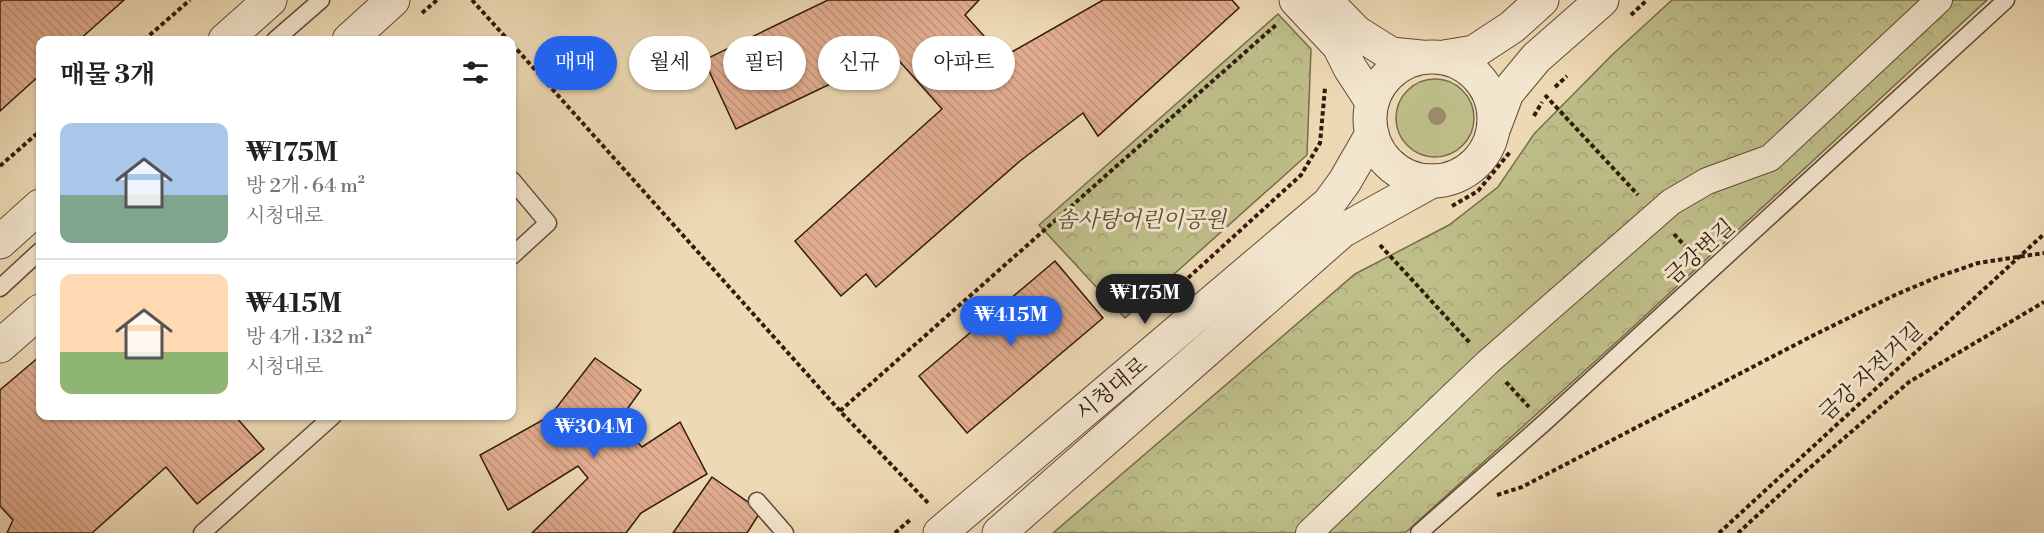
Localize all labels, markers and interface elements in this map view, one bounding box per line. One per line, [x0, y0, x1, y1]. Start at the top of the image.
chip: 매매 [534, 36, 617, 90]
chip: 월세 [629, 36, 711, 90]
chip: 필터 [723, 36, 806, 90]
chip: 신규 [818, 36, 900, 90]
chip: 아파트 [912, 36, 1015, 90]
icon: filters [459, 56, 492, 89]
text: 매물 3개 [60, 59, 155, 91]
text: ₩175M [246, 137, 338, 169]
icon: home [108, 147, 180, 219]
text: 방 2개 · 64 m² [246, 174, 365, 199]
text: 시청대로 [246, 204, 323, 229]
park label: 솜사탕어린이공원 [1056, 207, 1228, 234]
street label: 금강변길 [1659, 214, 1741, 291]
pin: ₩175M [1103, 274, 1187, 325]
text: ₩175M [1110, 281, 1180, 306]
text: ₩415M [246, 288, 342, 320]
pin: ₩415M [969, 296, 1053, 347]
icon: home [108, 298, 180, 370]
text: ₩415M [974, 303, 1048, 328]
street label: 금강 자전거길 [1814, 317, 1929, 427]
text: 방 4개 · 132 m² [246, 325, 372, 350]
street label: 시청대로 [1071, 351, 1153, 427]
text: 시청대로 [246, 355, 323, 380]
pin: ₩304M [552, 408, 636, 459]
text: ₩304M [555, 415, 633, 440]

